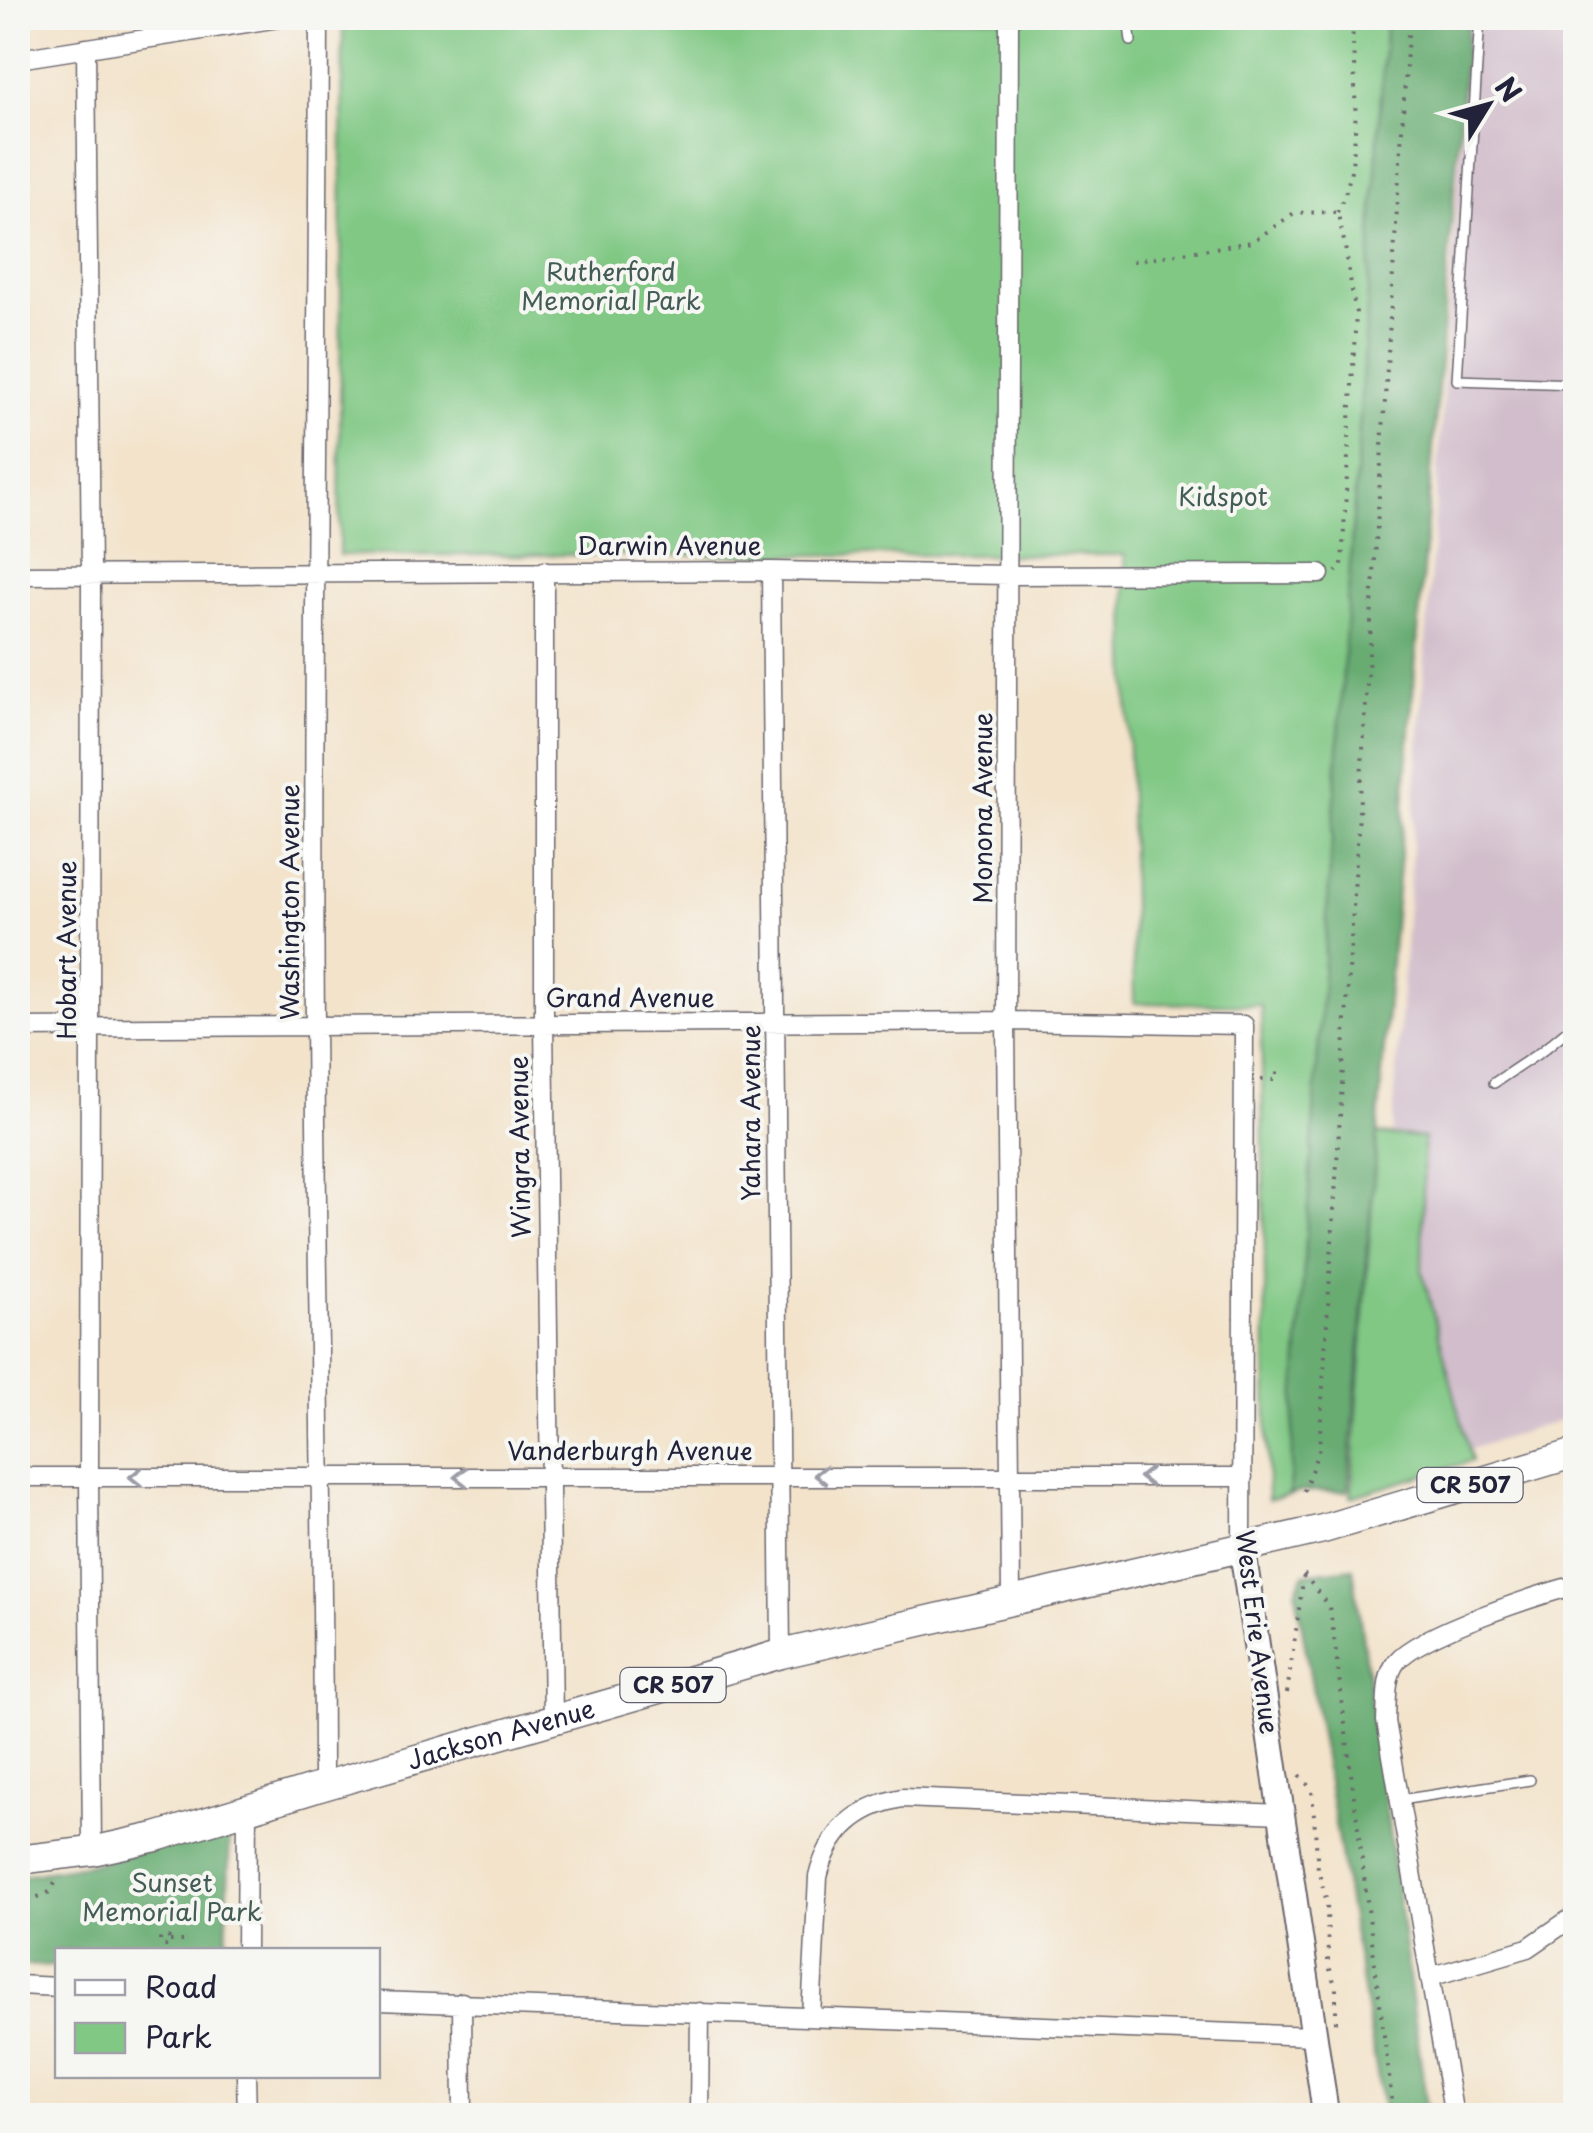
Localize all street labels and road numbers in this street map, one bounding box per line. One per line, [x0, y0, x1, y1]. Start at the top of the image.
street label: Darwin Avenue [577, 526, 761, 564]
street label: Monona Avenue [963, 712, 1001, 904]
street label: Washington Avenue [270, 784, 308, 1020]
street label: Hobart Avenue [47, 861, 85, 1039]
street label: Grand Avenue [545, 978, 715, 1016]
street label: Yahara Avenue [731, 1025, 769, 1201]
street label: Wingra Avenue [498, 1055, 540, 1239]
street label: Vanderburgh Avenue [507, 1431, 753, 1469]
road number: CR 507 [1418, 1468, 1522, 1502]
street label: West Erie Avenue [1227, 1528, 1289, 1736]
road number: CR 507 [620, 1668, 726, 1702]
street label: Jackson Avenue [403, 1689, 599, 1779]

